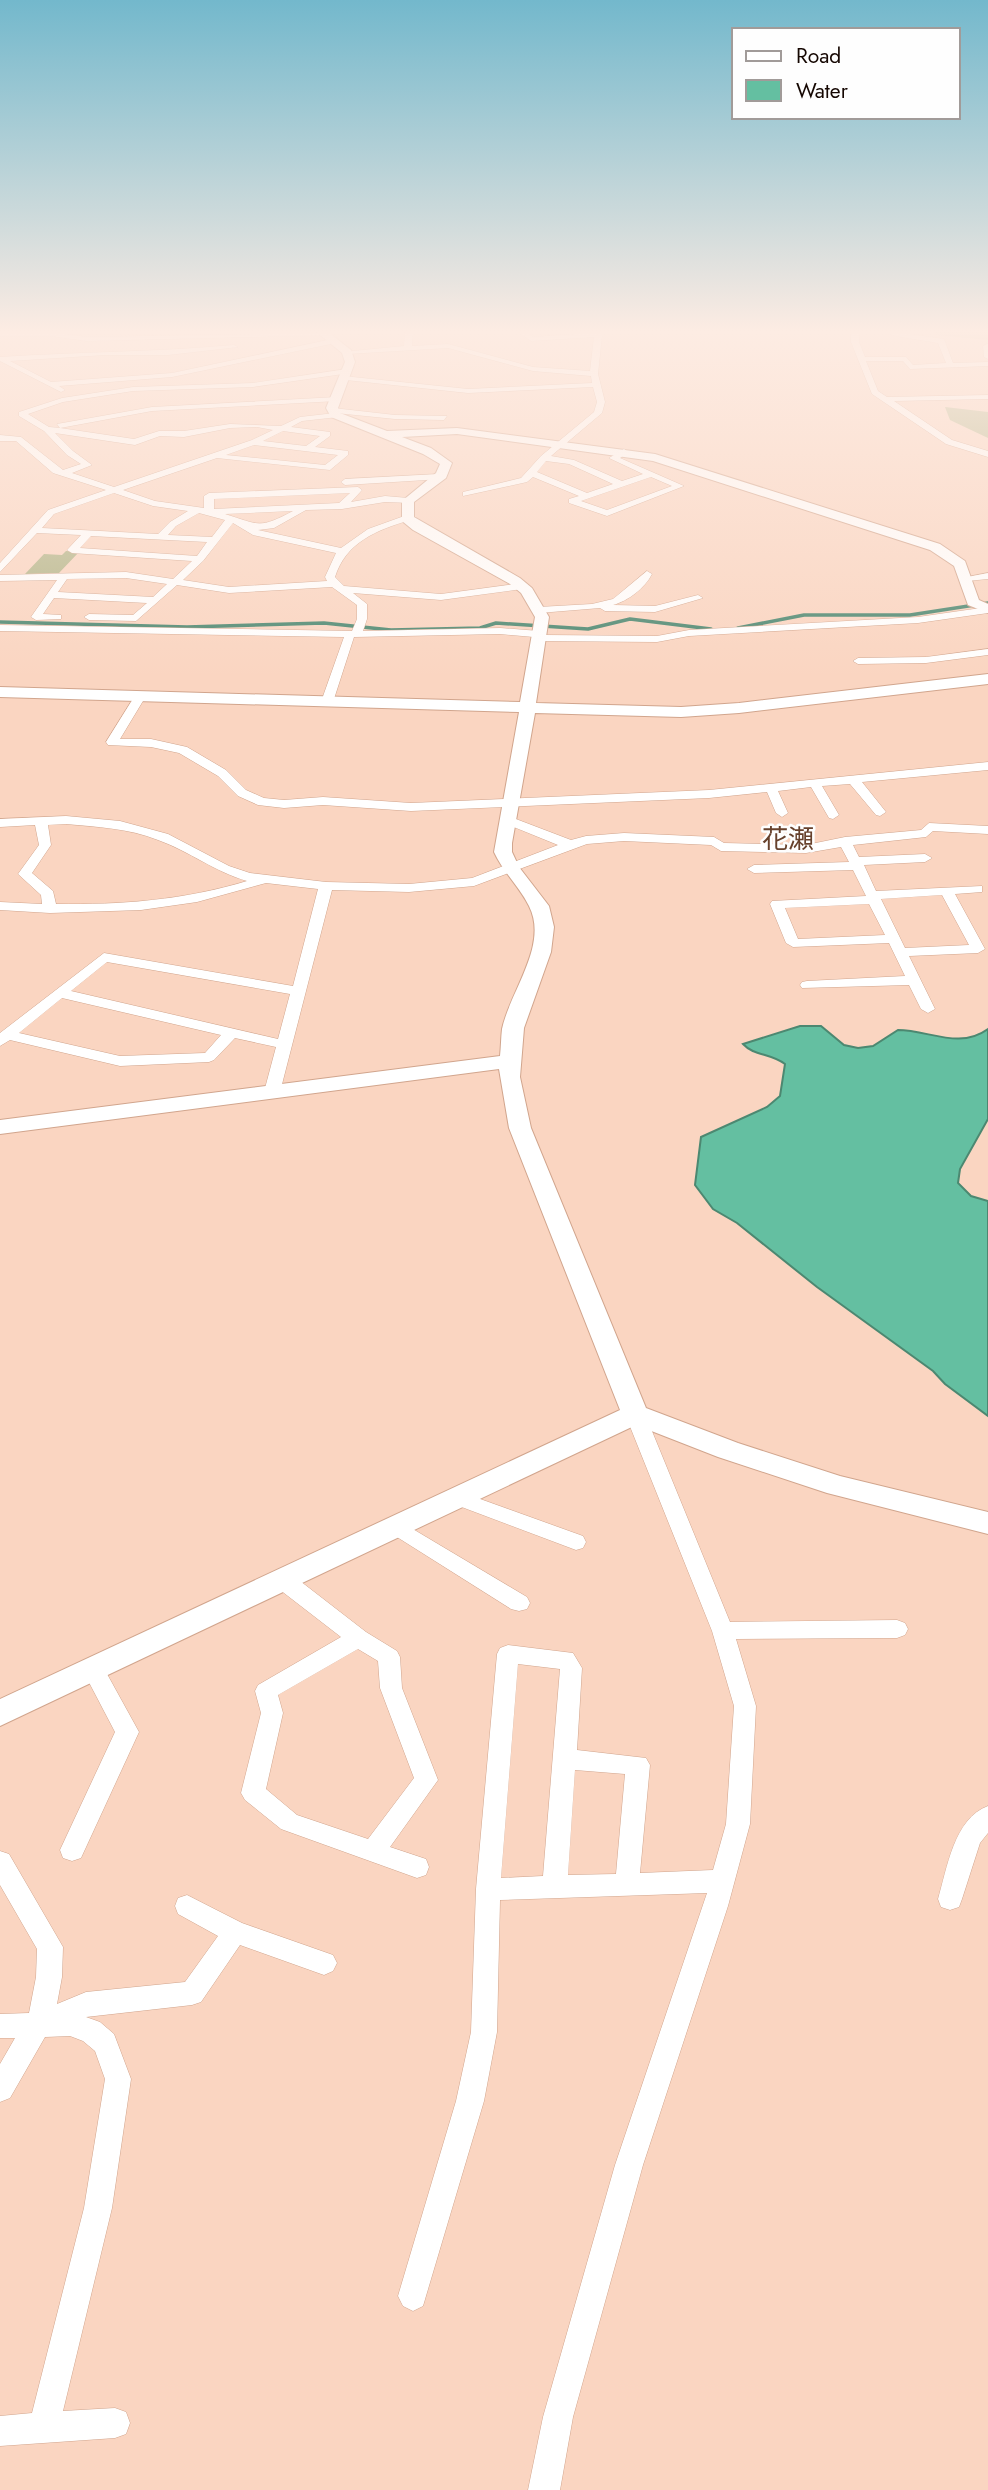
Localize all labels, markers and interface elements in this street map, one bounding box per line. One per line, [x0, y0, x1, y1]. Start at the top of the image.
legend [732, 28, 960, 119]
text: Road [796, 41, 841, 71]
text: Water [796, 76, 849, 106]
district label: 花瀬 [762, 820, 814, 858]

